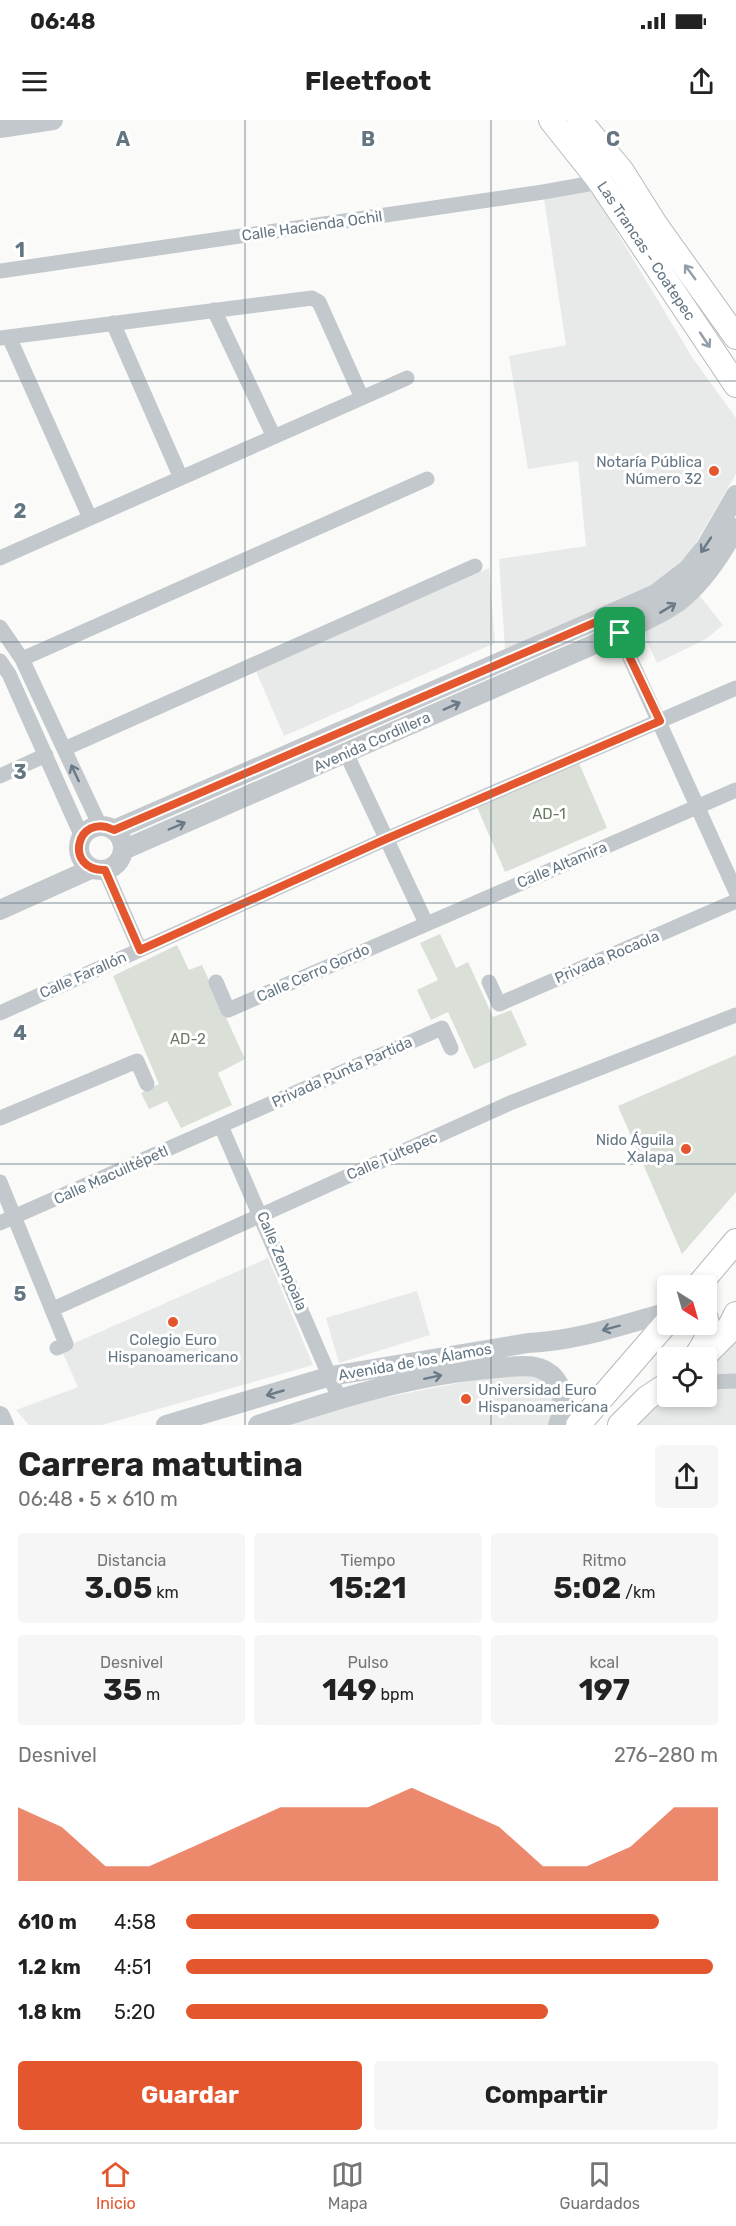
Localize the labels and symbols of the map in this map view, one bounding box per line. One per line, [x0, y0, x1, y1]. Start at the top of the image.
text: A [116, 127, 131, 151]
text: B [361, 127, 375, 151]
text: C [606, 127, 620, 151]
street label: Las Trancas - Coatepec [593, 178, 699, 324]
street label: Calle Hacienda Ochil [241, 207, 383, 245]
text: 1 [15, 238, 25, 262]
one-way arrow [684, 264, 696, 281]
one-way arrow [699, 331, 711, 347]
place label: Notaría Pública Número 32 [596, 453, 702, 488]
marker: Notaría Pública Número 32 [707, 464, 721, 478]
text: 2 [14, 499, 27, 523]
one-way arrow [700, 537, 712, 553]
one-way arrow [659, 602, 676, 614]
pin [594, 607, 645, 658]
one-way arrow [443, 700, 461, 712]
street label: Avenida Cordillera [311, 708, 433, 776]
text: 3 [13, 760, 27, 784]
one-way arrow [69, 764, 81, 782]
park label: AD-1 [532, 805, 566, 823]
one-way arrow [167, 820, 186, 831]
street label: Calle Altamira [514, 838, 610, 892]
street label: Privada Rocaola [552, 927, 662, 987]
street label: Calle Cerro Gordo [254, 940, 372, 1006]
street label: Calle Farallón [37, 948, 129, 1002]
text: 4 [13, 1021, 27, 1045]
park label: AD-2 [170, 1030, 206, 1048]
street label: Privada Punta Partida [269, 1033, 415, 1111]
street label: Calle Tultepec [344, 1128, 440, 1184]
place label: Nido Águila Xalapa [596, 1131, 674, 1166]
street label: Calle Macuiltépetl [51, 1142, 171, 1208]
marker: Nido Águila Xalapa [679, 1142, 693, 1156]
street label: Calle Zempoala [253, 1209, 311, 1313]
north arrow [657, 1275, 717, 1335]
text: 5 [14, 1282, 27, 1306]
marker: Colegio Euro Hispanoamericano [166, 1315, 180, 1329]
one-way arrow [602, 1322, 621, 1334]
place label: Colegio Euro Hispanoamericano [108, 1331, 238, 1366]
street label: Avenida de los Álamos [337, 1340, 493, 1384]
one-way arrow [423, 1371, 442, 1382]
place label: Universidad Euro Hispanoamericana [478, 1381, 608, 1416]
one-way arrow [266, 1388, 285, 1399]
marker: Universidad Euro Hispanoamericana [459, 1392, 473, 1406]

